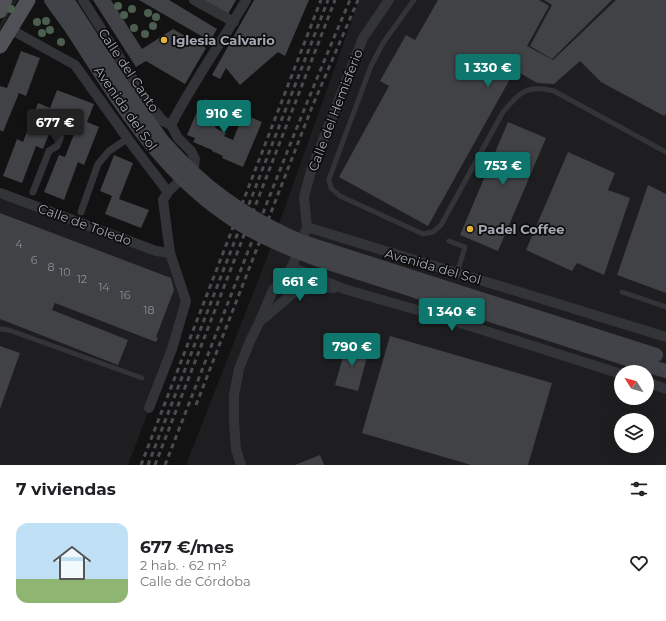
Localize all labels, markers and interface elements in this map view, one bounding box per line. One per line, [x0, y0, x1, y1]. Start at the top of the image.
street label: Calle del Canto [95, 25, 163, 115]
place label: Iglesia Calvario [172, 32, 275, 48]
marker: Iglesia Calvario [159, 35, 169, 45]
street label: Calle del Hemisferio [304, 47, 366, 173]
pin: 1 330 € [451, 54, 525, 88]
text: 1 330 € [464, 59, 512, 75]
street label: Avenida del Sol [91, 63, 161, 153]
pin: 910 € [196, 100, 252, 134]
text: 910 € [206, 105, 242, 121]
pin: 677 € [27, 109, 83, 143]
text: 677 € [36, 114, 74, 130]
pin: 753 € [475, 152, 531, 186]
text: 753 € [484, 157, 522, 173]
street label: Calle de Toledo [36, 200, 134, 248]
place label: Padel Coffee [478, 221, 564, 237]
marker: Padel Coffee [465, 224, 475, 234]
house number: 4 [15, 237, 23, 251]
street label: Avenida del Sol [383, 245, 483, 287]
house number: 6 [31, 253, 38, 267]
house number: 8 [47, 260, 55, 274]
house number: 10 [59, 265, 71, 279]
pin: 661 € [272, 268, 328, 302]
house number: 12 [77, 272, 87, 286]
text: 661 € [282, 273, 318, 289]
house number: 14 [98, 280, 110, 294]
house number: 16 [120, 288, 131, 302]
pin: 1 340 € [415, 298, 489, 332]
house number: 18 [144, 303, 155, 317]
text: 1 340 € [428, 303, 476, 319]
pin: 790 € [324, 333, 380, 367]
text: 790 € [332, 338, 372, 354]
north arrow [614, 365, 654, 405]
map controls [614, 365, 654, 453]
button: layers [614, 413, 654, 453]
icon: filters [628, 478, 650, 500]
text: 7 viviendas [16, 479, 116, 499]
text: 677 €/mes [140, 537, 234, 557]
icon: home [48, 539, 96, 587]
icon: heart [628, 552, 650, 574]
text: 2 hab. · 62 m² [140, 557, 227, 573]
text: Calle de Córdoba [140, 573, 251, 589]

